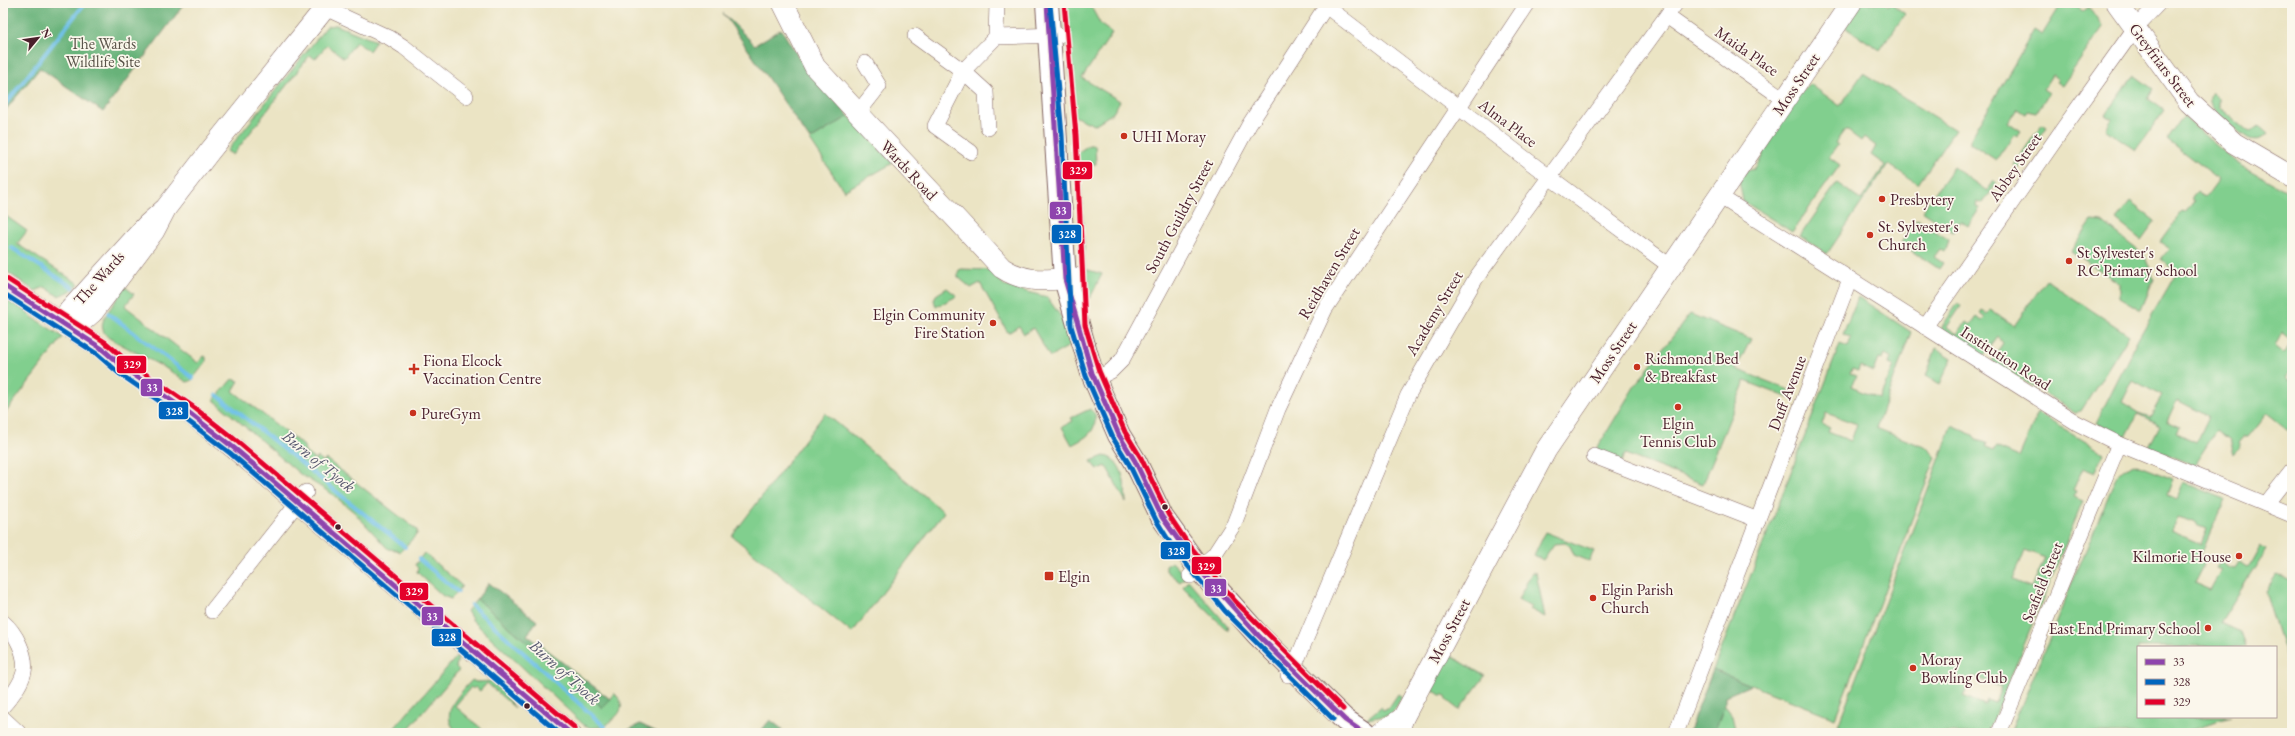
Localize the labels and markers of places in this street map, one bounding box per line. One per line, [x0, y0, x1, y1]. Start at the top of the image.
place label: UHI Moray [1132, 126, 1207, 147]
marker: UHI Moray [1119, 131, 1129, 141]
place label: Presbytery [1890, 189, 1955, 210]
marker: Presbytery [1877, 194, 1887, 204]
place label: St. Sylvester's Church [1878, 216, 1959, 255]
marker: St. Sylvester's Church [1865, 230, 1875, 240]
place label: St Sylvester's RC Primary School [2077, 242, 2197, 281]
marker: St Sylvester's RC Primary School [2064, 256, 2074, 266]
place label: Elgin Community Fire Station [873, 304, 986, 343]
marker: Elgin Community Fire Station [988, 318, 998, 328]
place label: Richmond Bed & Breakfast [1645, 348, 1740, 387]
place label: Fiona Elcock Vaccination Centre [423, 350, 541, 389]
marker: Richmond Bed & Breakfast [1632, 362, 1642, 372]
marker: Fiona Elcock Vaccination Centre [408, 363, 420, 375]
marker: Elgin Tennis Club [1673, 402, 1683, 412]
place label: PureGym [421, 403, 482, 424]
marker: PureGym [408, 408, 418, 418]
place label: Elgin Tennis Club [1640, 413, 1716, 452]
unlabelled marker [1160, 502, 1170, 512]
unlabelled marker [333, 522, 343, 532]
place label: Kilmorie House [2133, 546, 2231, 567]
marker: Kilmorie House [2234, 551, 2244, 561]
place label: Elgin [1058, 566, 1091, 587]
marker: Elgin [1043, 570, 1055, 582]
place label: Elgin Parish Church [1601, 579, 1673, 618]
marker: Elgin Parish Church [1588, 593, 1598, 603]
place label: East End Primary School [2049, 618, 2200, 639]
marker: East End Primary School [2203, 623, 2213, 633]
place label: Moray Bowling Club [1921, 649, 2007, 688]
marker: Moray Bowling Club [1908, 663, 1918, 673]
unlabelled marker [522, 701, 532, 711]

